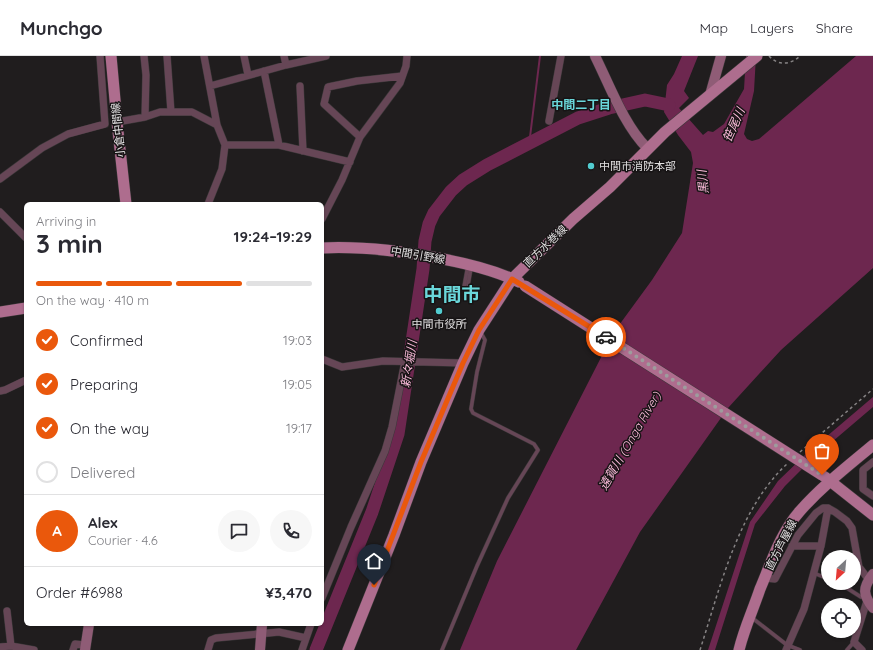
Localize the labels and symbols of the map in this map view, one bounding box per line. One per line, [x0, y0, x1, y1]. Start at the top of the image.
district label: 中間二丁目 [551, 97, 611, 112]
street label: 小倉中間線 [108, 102, 128, 158]
water label: 笹尾川 [719, 103, 749, 144]
place label: 中間市消防本部 [599, 159, 676, 173]
marker: 中間市消防本部 [586, 161, 596, 171]
water label: 黒川 [694, 167, 711, 195]
street label: 直方水巻線 [520, 222, 570, 270]
street label: 中間引野線 [390, 243, 446, 267]
district label: 中間市 [423, 282, 481, 306]
marker: 中間市役所 [434, 306, 444, 316]
place label: 中間市役所 [412, 317, 467, 331]
courier [586, 317, 626, 357]
water label: 新々堀川 [397, 337, 420, 389]
water label: 遠賀川 (Onga River) [595, 389, 664, 492]
pin [805, 434, 839, 475]
street label: 直方芦屋線 [762, 517, 800, 573]
pin [357, 544, 391, 585]
north arrow [821, 550, 861, 590]

